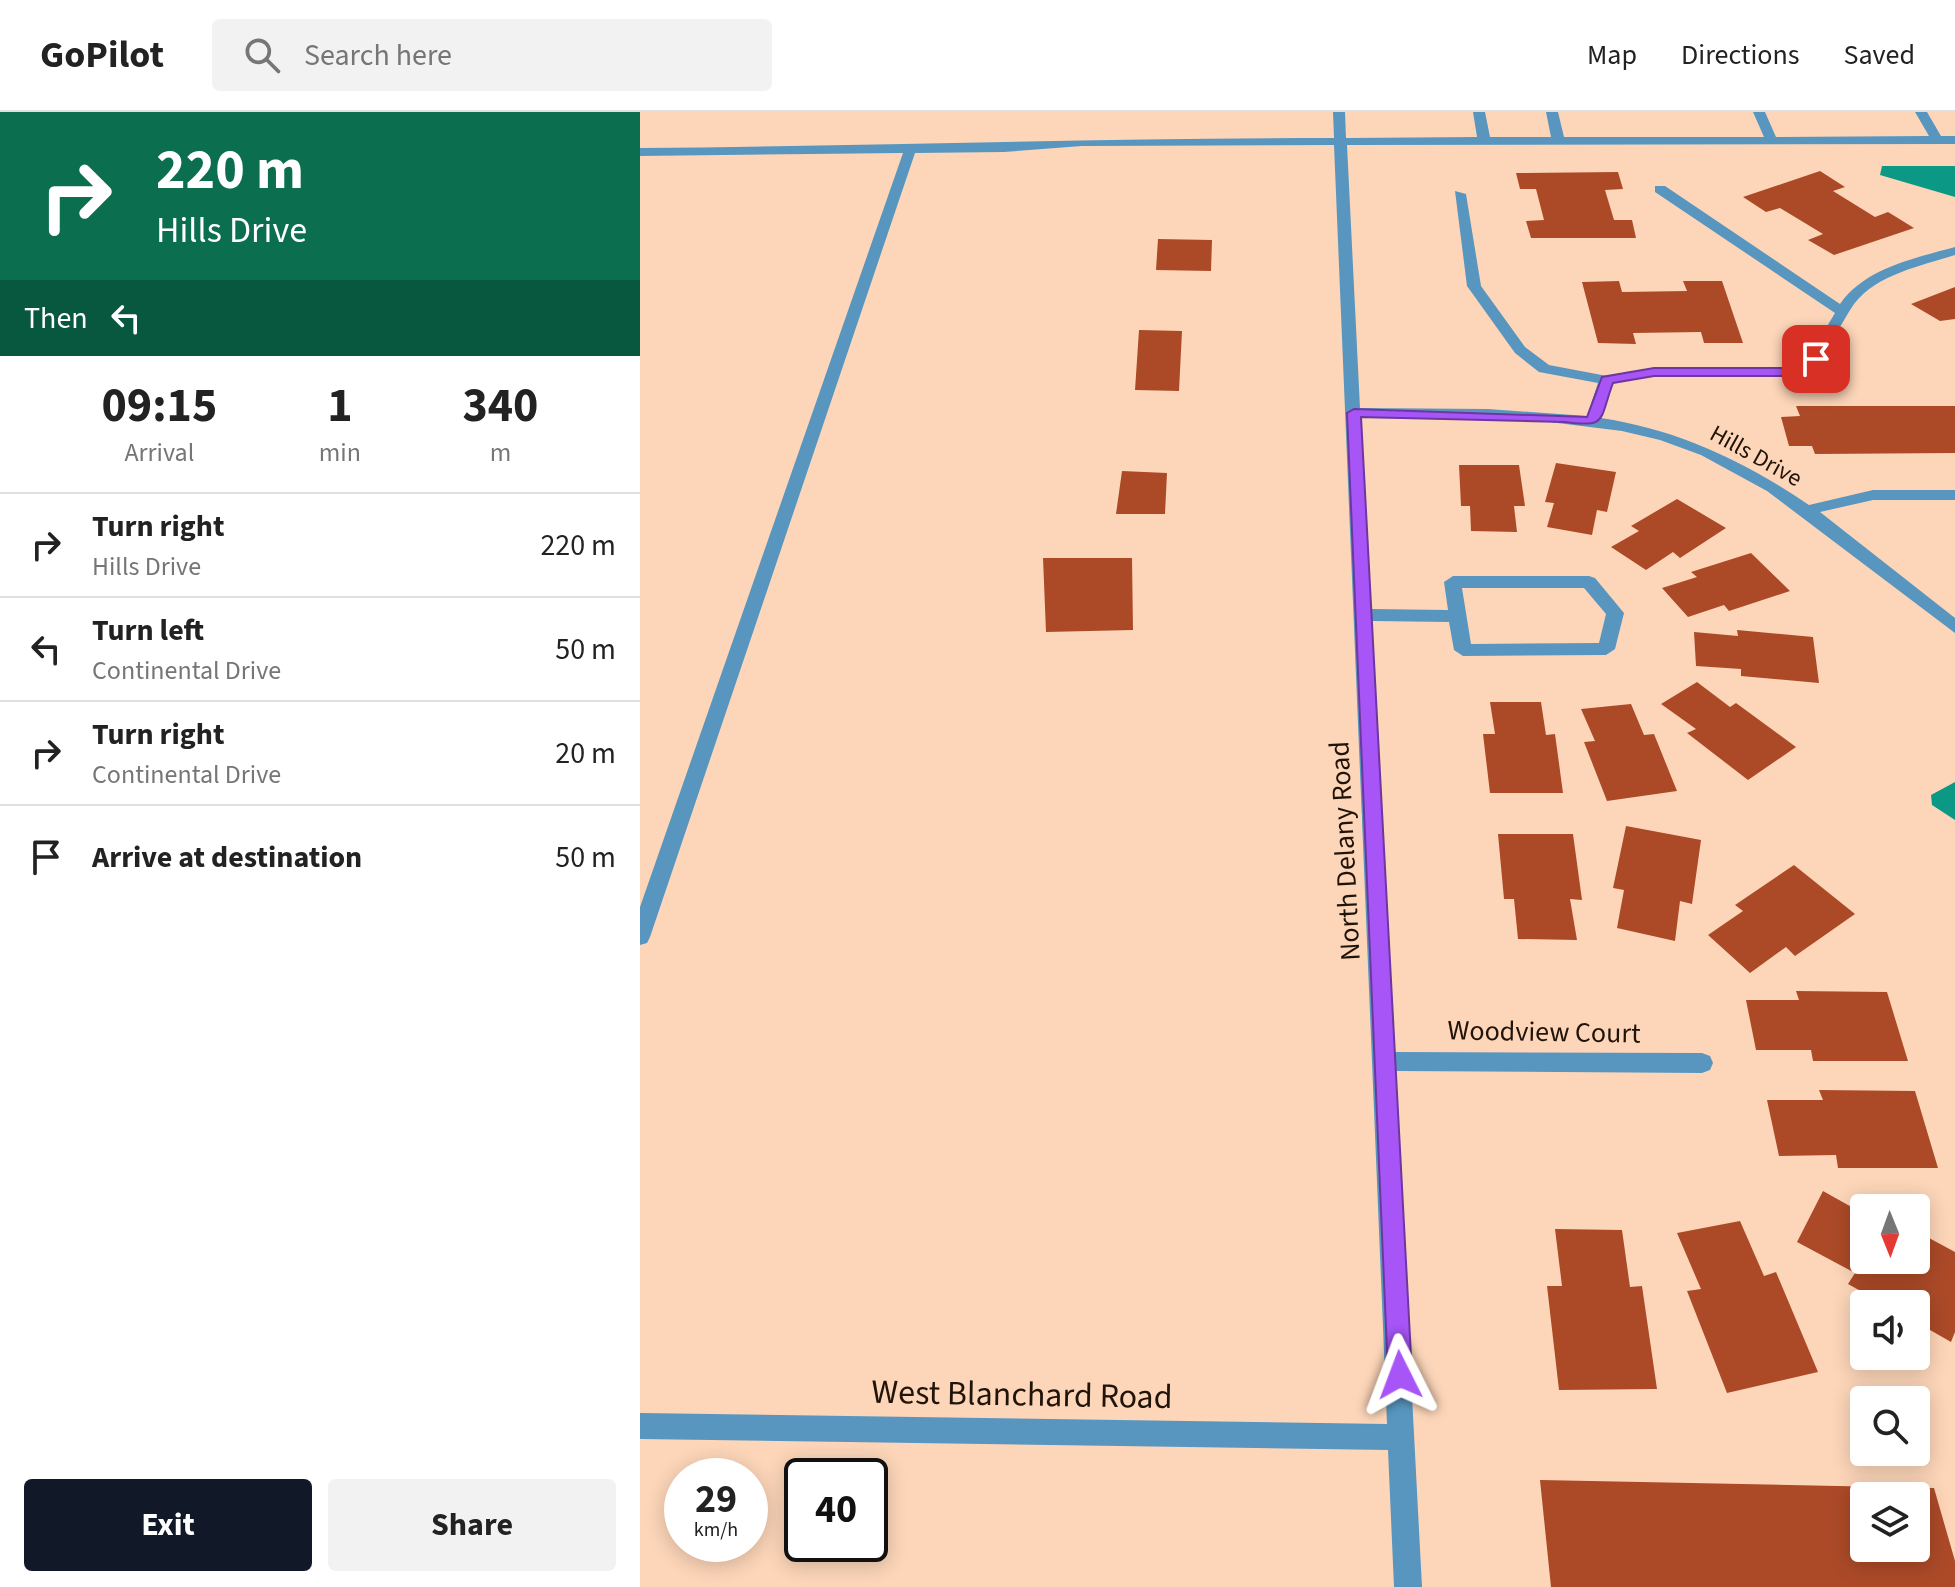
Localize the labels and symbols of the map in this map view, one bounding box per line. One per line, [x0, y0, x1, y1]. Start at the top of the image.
pin [1782, 325, 1850, 393]
street label: Hills Drive [1703, 416, 1809, 496]
street label: North Delany Road [1319, 740, 1371, 962]
street label: Woodview Court [1447, 1010, 1641, 1054]
north arrow [1850, 1194, 1930, 1274]
position arrow [1358, 1333, 1442, 1417]
street label: West Blanchard Road [871, 1368, 1173, 1422]
speed limit sign: 40 [784, 1458, 888, 1562]

